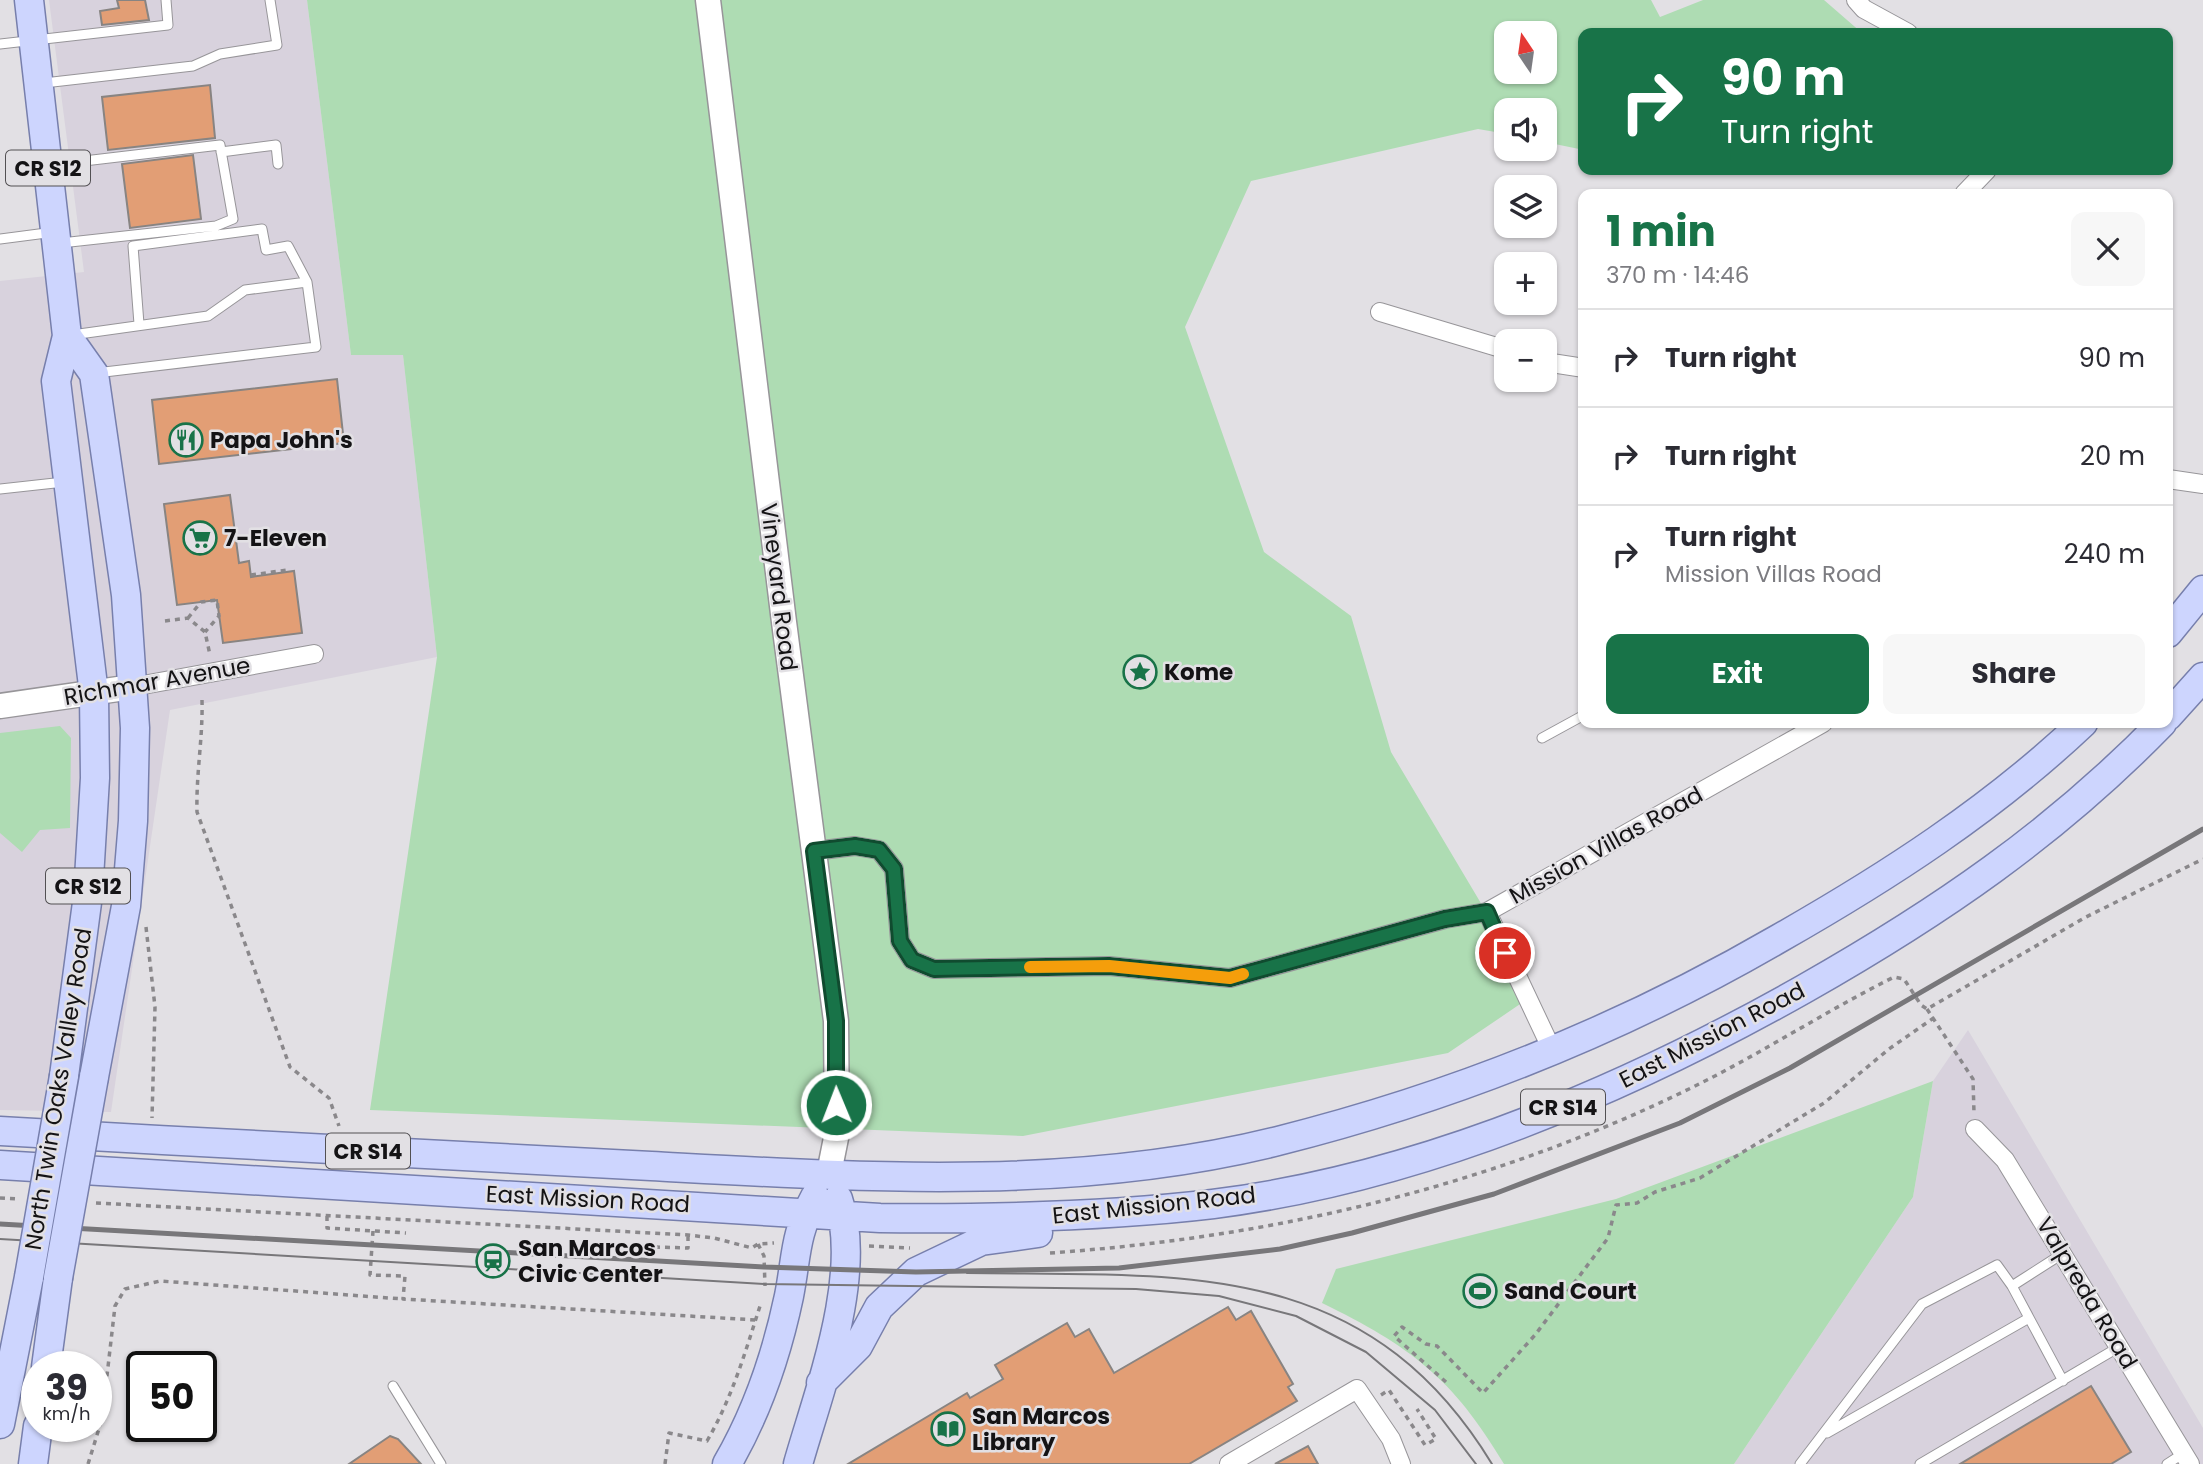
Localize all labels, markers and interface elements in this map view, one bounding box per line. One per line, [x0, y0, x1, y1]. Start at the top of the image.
north arrow [1494, 21, 1558, 84]
map controls [1494, 21, 1557, 392]
text: 90 m [1721, 44, 1845, 112]
icon: right [1606, 56, 1697, 147]
button: sound [1494, 98, 1557, 161]
text: Turn right [1721, 109, 1873, 154]
road number: CR S12 [6, 150, 90, 186]
button: layers [1494, 175, 1557, 238]
text: 1 min [1606, 202, 1716, 261]
button: close [2071, 212, 2145, 286]
button: + [1494, 252, 1557, 315]
text: 370 m · 14:46 [1606, 259, 1749, 291]
button: − [1494, 329, 1557, 392]
icon: right [1606, 339, 1644, 377]
text: Turn right [1665, 340, 1797, 376]
text: 90 m [2079, 340, 2145, 376]
restaurant icon: Papa John's [167, 421, 205, 459]
place label: Papa John's [210, 424, 353, 456]
icon: right [1606, 437, 1644, 475]
text: Turn right [1665, 438, 1797, 474]
text: 20 m [2080, 438, 2145, 474]
street label: Vineyard Road [753, 501, 805, 673]
supermarket icon: 7-Eleven [181, 519, 219, 557]
text: Turn right [1665, 519, 1797, 555]
place label: 7-Eleven [224, 522, 327, 554]
icon: right [1606, 535, 1644, 573]
text: 240 m [2064, 536, 2145, 572]
text: Mission Villas Road [1665, 558, 1882, 590]
button: Exit [1606, 634, 1869, 714]
button: Share [1883, 634, 2145, 714]
street label: Richmar Avenue [61, 649, 253, 713]
place icon: Kome [1121, 653, 1159, 691]
place label: Kome [1164, 656, 1233, 688]
street label: Mission Villas Road [1503, 778, 1709, 912]
road number: CR S12 [46, 868, 130, 903]
pin [1475, 923, 1535, 983]
street label: North Twin Oaks Valley Road [17, 926, 99, 1252]
icon: arrive [1486, 934, 1524, 972]
street label: East Mission Road [1614, 974, 1810, 1096]
position arrow [799, 1068, 873, 1142]
road number: CR S14 [1521, 1090, 1605, 1124]
road number: CR S14 [326, 1134, 410, 1168]
street label: East Mission Road [485, 1178, 691, 1220]
street label: East Mission Road [1051, 1178, 1257, 1232]
street label: Valpreda Road [2029, 1211, 2145, 1375]
place label: San Marcos Civic Center [518, 1232, 663, 1290]
station icon: San Marcos Civic Center [474, 1242, 512, 1280]
sports icon: Sand Court [1461, 1272, 1499, 1310]
place label: Sand Court [1504, 1275, 1637, 1307]
speed limit sign: 50 [126, 1351, 217, 1442]
text: 39 [45, 1363, 88, 1412]
place label: San Marcos Library [972, 1400, 1110, 1458]
text: km/h [43, 1401, 90, 1426]
library icon: San Marcos Library [929, 1410, 967, 1448]

